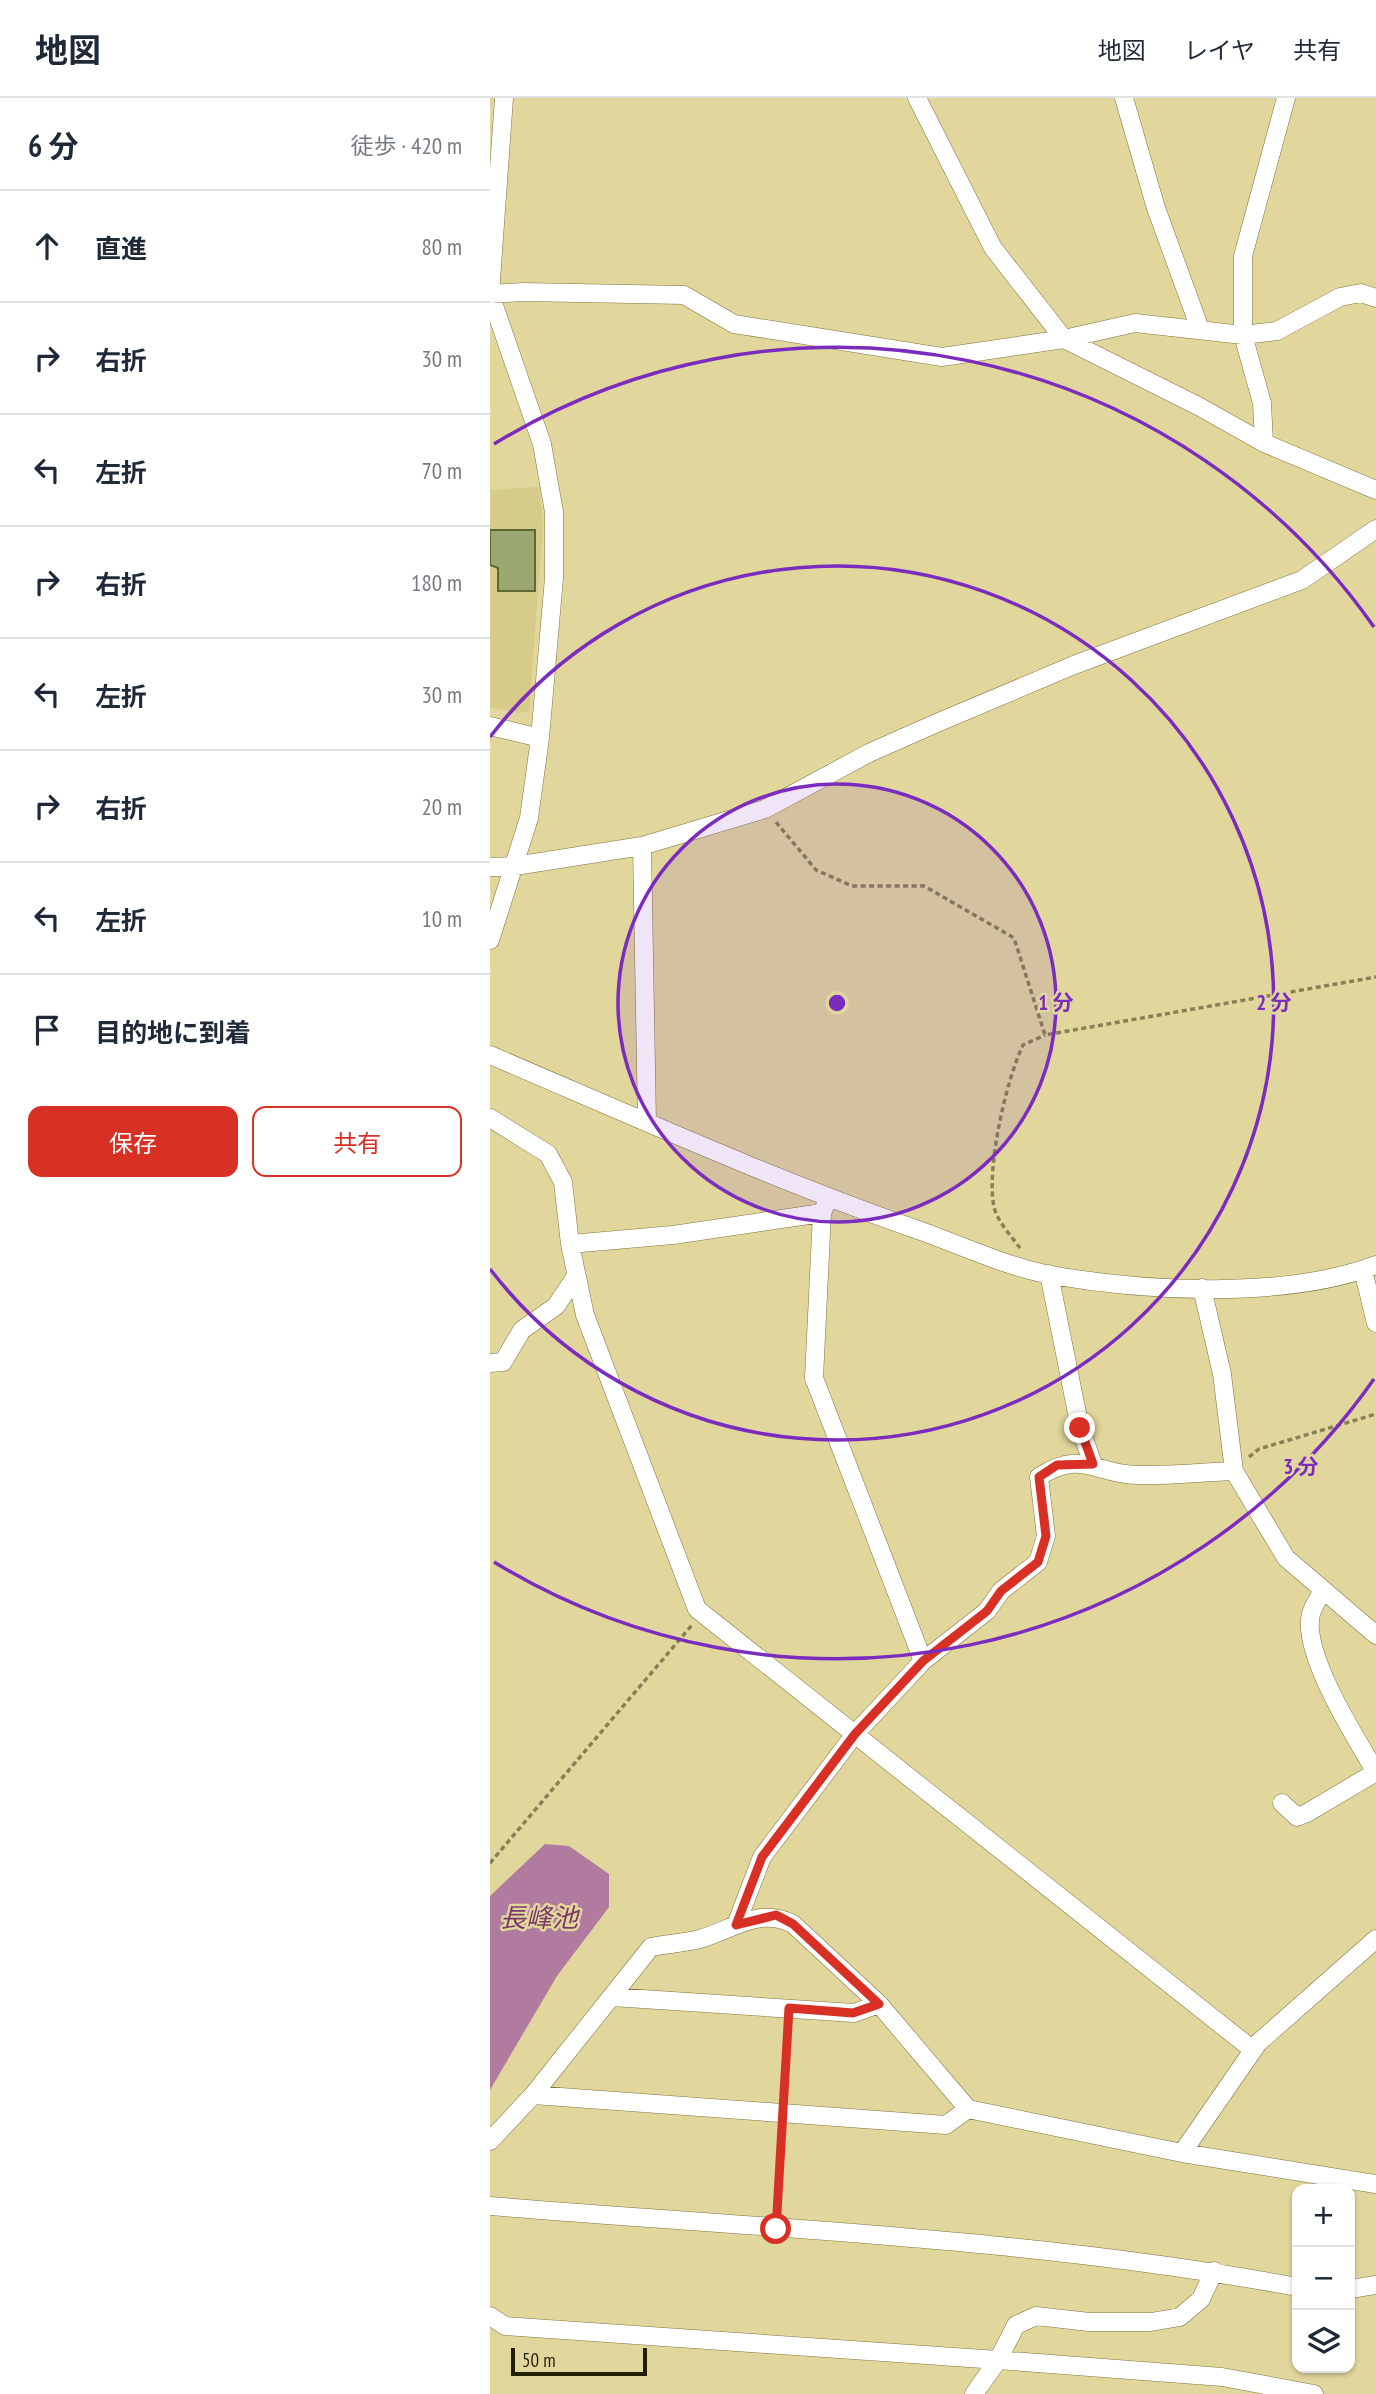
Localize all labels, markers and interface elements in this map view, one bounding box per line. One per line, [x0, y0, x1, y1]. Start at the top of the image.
text: 地図 [35, 28, 101, 71]
text: 地図 [1098, 35, 1146, 66]
text: レイヤ [1184, 35, 1255, 66]
text: 共有 [1293, 35, 1341, 66]
text: 6 分 [28, 126, 79, 165]
text: 徒歩 · 420 m [350, 131, 462, 160]
icon: ahead [28, 227, 66, 265]
text: 直進 [95, 232, 147, 265]
text: 80 m [421, 232, 462, 261]
icon: right [28, 339, 66, 377]
text: 右折 [95, 344, 147, 377]
text: 30 m [421, 344, 462, 373]
icon: left [28, 451, 66, 489]
text: 左折 [95, 456, 147, 489]
text: 70 m [421, 456, 462, 485]
icon: right [28, 563, 66, 601]
text: 右折 [95, 568, 147, 601]
text: 180 m [411, 568, 462, 597]
icon: left [28, 675, 66, 713]
text: 左折 [95, 680, 147, 713]
text: 30 m [421, 680, 462, 709]
icon: right [28, 787, 66, 825]
text: 右折 [95, 792, 147, 825]
text: 20 m [421, 792, 462, 821]
icon: left [28, 899, 66, 937]
text: 左折 [95, 904, 147, 937]
text: 10 m [421, 904, 462, 933]
text: 1 分 [1038, 989, 1074, 1016]
text: 2 分 [1256, 989, 1292, 1016]
centre of rings [825, 991, 849, 1015]
icon: arrive [28, 1011, 66, 1049]
text: 目的地に到着 [95, 1016, 251, 1049]
button: 保存 [28, 1106, 238, 1177]
button: 共有 [252, 1106, 462, 1177]
route end [1064, 1412, 1095, 1443]
text: 3 分 [1283, 1453, 1319, 1480]
water label: 長峰池 [500, 1901, 581, 1934]
map controls [1292, 2184, 1355, 2373]
button: + [1292, 2184, 1355, 2247]
route start [760, 2213, 791, 2244]
button: − [1292, 2247, 1355, 2310]
button: layers [1292, 2310, 1355, 2373]
scale bar [511, 2345, 648, 2377]
text: 50 m [522, 2348, 556, 2372]

